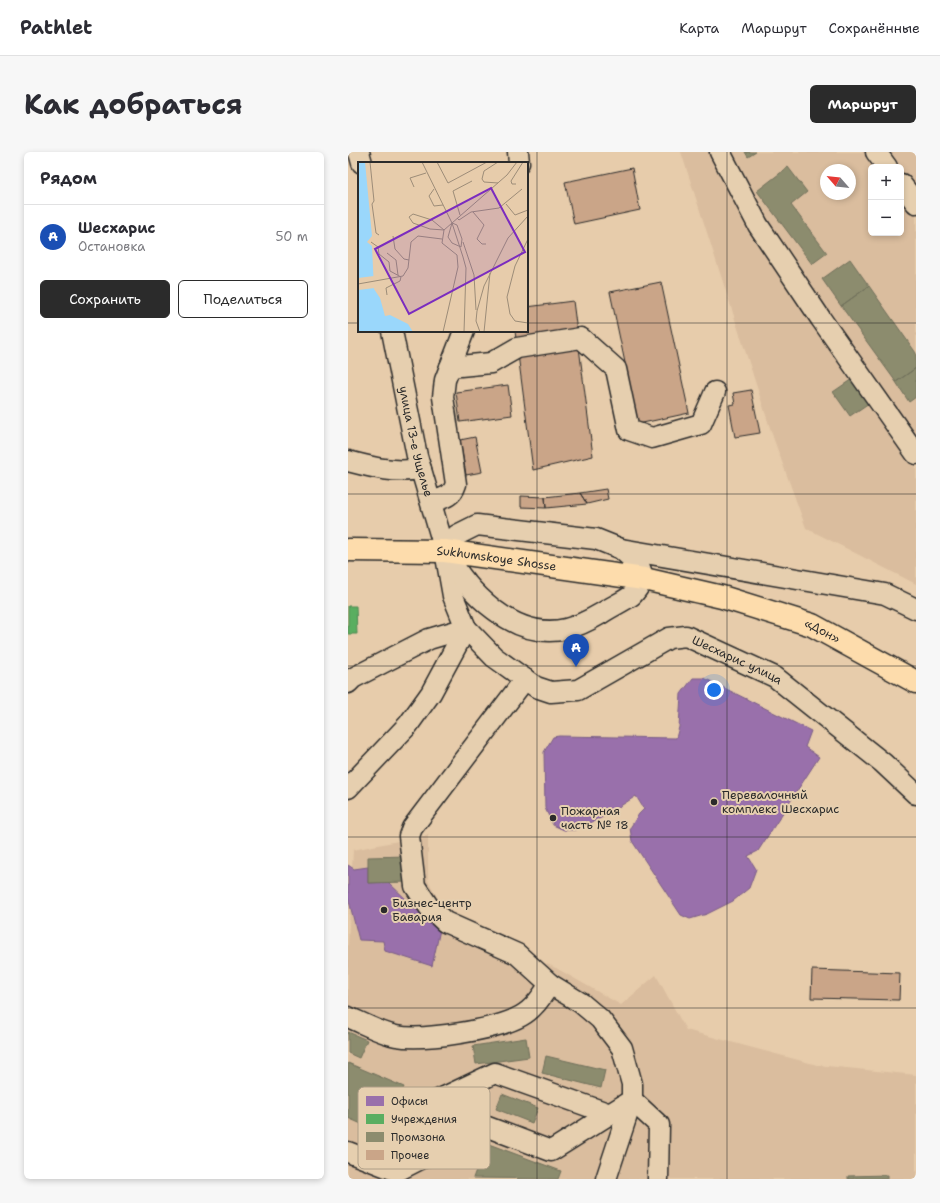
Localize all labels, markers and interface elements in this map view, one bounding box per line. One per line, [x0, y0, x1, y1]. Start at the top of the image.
text: Pathlet [20, 15, 92, 40]
text: Карта [679, 19, 719, 37]
text: Маршрут [741, 19, 807, 37]
text: Сохранённые [829, 19, 920, 37]
text: Как добраться [24, 85, 243, 123]
button: Маршрут [810, 85, 916, 123]
inset map [358, 162, 528, 332]
north arrow [820, 164, 856, 200]
map controls [868, 164, 904, 236]
button: + [868, 164, 904, 200]
text: Рядом [40, 167, 97, 189]
button: − [868, 200, 904, 236]
text: Шесхарис [78, 218, 156, 238]
text: A [48, 228, 58, 245]
text: 50 m [275, 228, 308, 245]
text: Остановка [78, 238, 145, 255]
button: Сохранить [40, 280, 170, 318]
button: Поделиться [178, 280, 308, 318]
street label: улица 13-е Ущелье [395, 385, 437, 499]
street label: Sukhumskoye Shosse [437, 543, 558, 575]
street label: «Дон» [803, 615, 843, 647]
street label: Шесхарис улица [689, 632, 786, 688]
pin: A [563, 634, 589, 667]
your location [704, 680, 724, 700]
place label: Перевалочный комплекс Шесхарис [722, 787, 839, 817]
marker: Перевалочный комплекс Шесхарис [709, 797, 719, 807]
place label: Пожарная часть № 18 [561, 803, 629, 833]
marker: Пожарная часть № 18 [548, 813, 558, 823]
place label: Бизнес-центр Бавария [392, 895, 472, 925]
marker: Бизнес-центр Бавария [379, 905, 389, 915]
legend [358, 1087, 490, 1169]
text: Офисы [391, 1094, 428, 1109]
text: Учреждения [391, 1112, 457, 1127]
text: Промзона [391, 1130, 445, 1145]
text: Прочее [391, 1148, 429, 1163]

